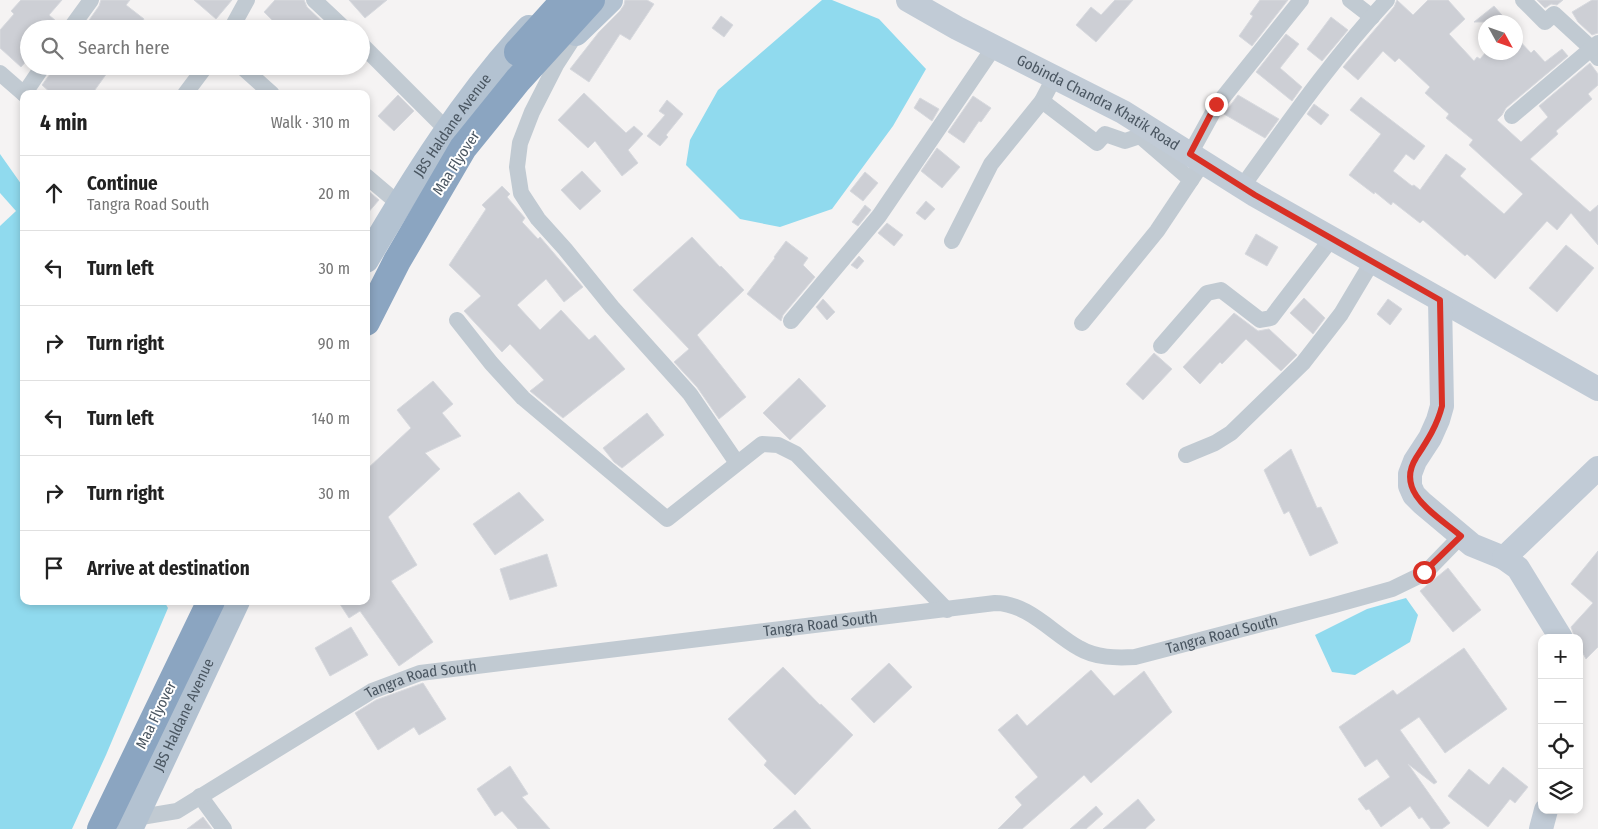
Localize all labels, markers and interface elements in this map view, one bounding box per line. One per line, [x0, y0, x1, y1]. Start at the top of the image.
north arrow [1478, 15, 1523, 60]
search box [20, 20, 370, 75]
icon: search [38, 34, 66, 62]
text: Search here [78, 36, 170, 59]
street label: Gobinda Chandra Khatik Road [1014, 51, 1183, 154]
street label: JBS Haldane Avenue [410, 70, 495, 180]
route end [1205, 93, 1228, 116]
text: 4 min [40, 110, 88, 136]
text: Walk · 310 m [271, 113, 350, 132]
street label: Maa Flyover [429, 127, 484, 198]
text: Continue [87, 172, 158, 195]
icon: ahead [40, 179, 68, 207]
text: 20 m [319, 184, 350, 203]
text: Tangra Road South [87, 195, 209, 214]
icon: left [40, 254, 68, 282]
text: Turn left [87, 257, 154, 280]
text: 30 m [318, 259, 350, 278]
icon: right [40, 329, 68, 357]
text: Turn right [87, 332, 164, 355]
text: 90 m [318, 334, 350, 353]
icon: left [40, 404, 68, 432]
text: Turn left [87, 407, 154, 430]
text: 140 m [312, 409, 350, 428]
icon: right [40, 479, 68, 507]
text: Turn right [87, 482, 164, 505]
text: 30 m [318, 484, 350, 503]
icon: arrive [40, 554, 68, 582]
text: Arrive at destination [87, 557, 250, 580]
route start [1413, 561, 1436, 584]
street label: Tangra Road South [762, 608, 879, 640]
street label: Tangra Road South [1164, 611, 1280, 658]
map controls [1538, 634, 1583, 814]
button: + [1538, 634, 1583, 679]
street label: JBS Haldane Avenue [149, 656, 218, 774]
street label: Tangra Road South [361, 657, 477, 702]
street label: Maa Flyover [132, 678, 180, 752]
button: − [1538, 679, 1583, 724]
button: locate [1538, 724, 1583, 769]
button: layers [1538, 769, 1583, 814]

